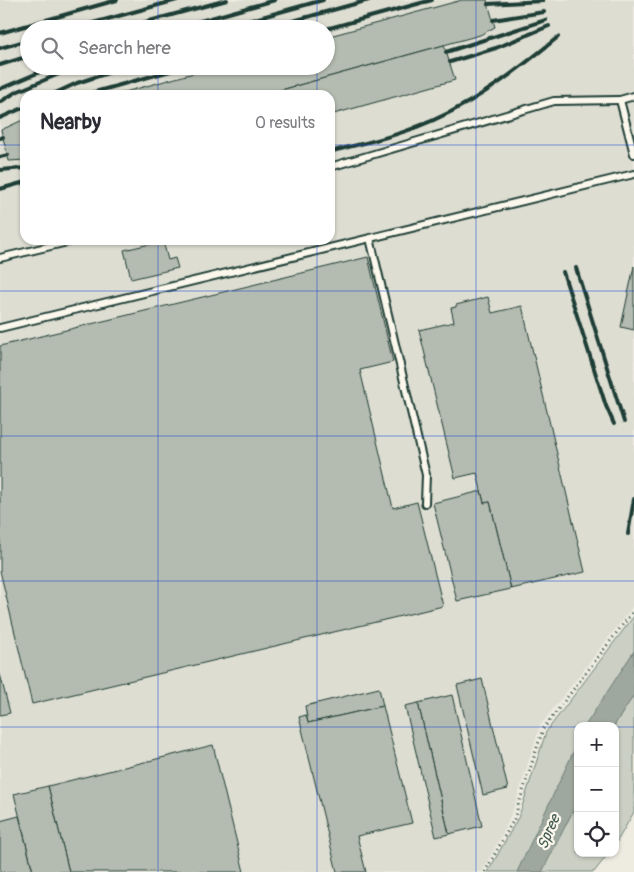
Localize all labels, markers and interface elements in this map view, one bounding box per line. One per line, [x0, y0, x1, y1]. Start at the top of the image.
search box [20, 20, 335, 75]
icon: search [38, 34, 66, 62]
text: Search here [78, 36, 171, 60]
text: Nearby [40, 109, 101, 136]
text: 0 results [255, 113, 315, 133]
map controls [574, 722, 619, 857]
button: + [574, 722, 619, 767]
button: − [574, 767, 619, 812]
water label: Spree [533, 810, 565, 852]
button: locate [574, 812, 619, 857]

